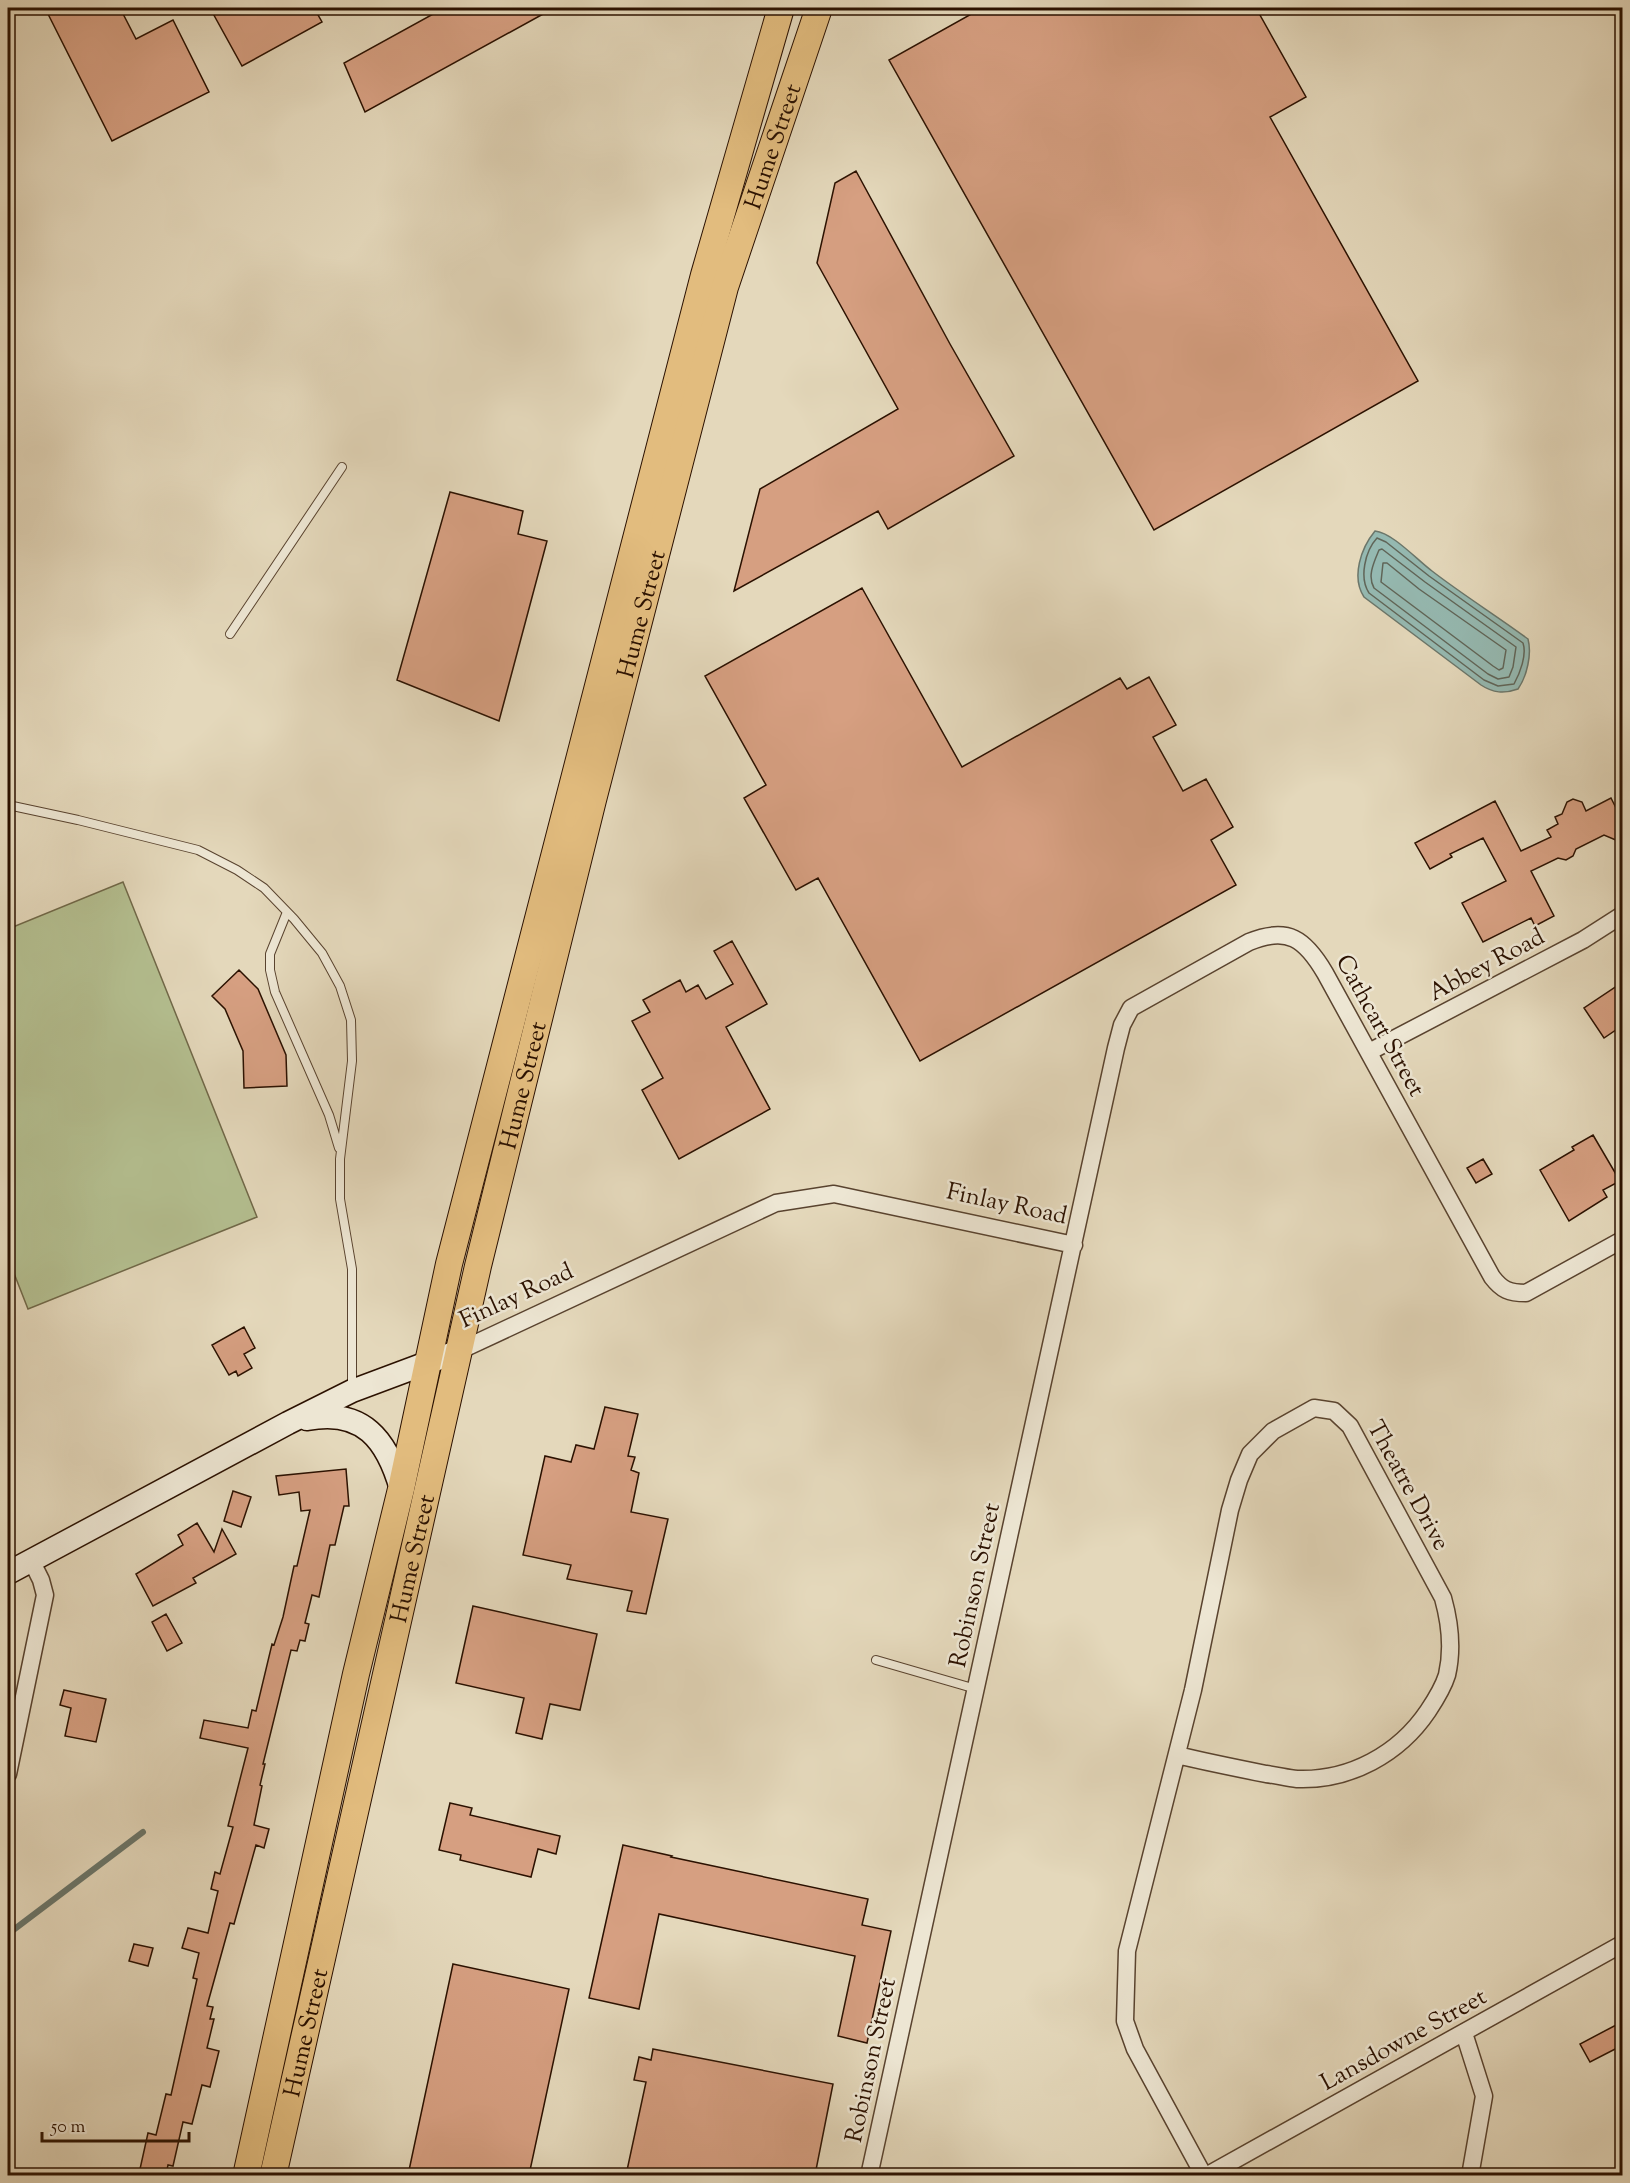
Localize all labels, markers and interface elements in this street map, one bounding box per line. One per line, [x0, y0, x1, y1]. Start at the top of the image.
street label: Hume Street [737, 80, 811, 214]
street label: Hume Street [610, 547, 676, 682]
street label: Abbey Road [1423, 921, 1551, 1011]
street label: Cathcart Street [1326, 949, 1432, 1103]
street label: Hume Street [492, 1018, 557, 1153]
street label: Finlay Road [943, 1176, 1070, 1234]
street label: Finlay Road [454, 1255, 580, 1338]
street label: Theatre Drive [1357, 1415, 1457, 1557]
street label: Hume Street [383, 1491, 445, 1626]
street label: Robinson Street [942, 1500, 1010, 1671]
street label: Hume Street [276, 1966, 338, 2101]
street label: Robinson Street [838, 1975, 906, 2146]
street label: Lansdowne Street [1315, 1981, 1493, 2100]
scale bar [42, 2105, 189, 2143]
text: 50 m [50, 2115, 86, 2141]

